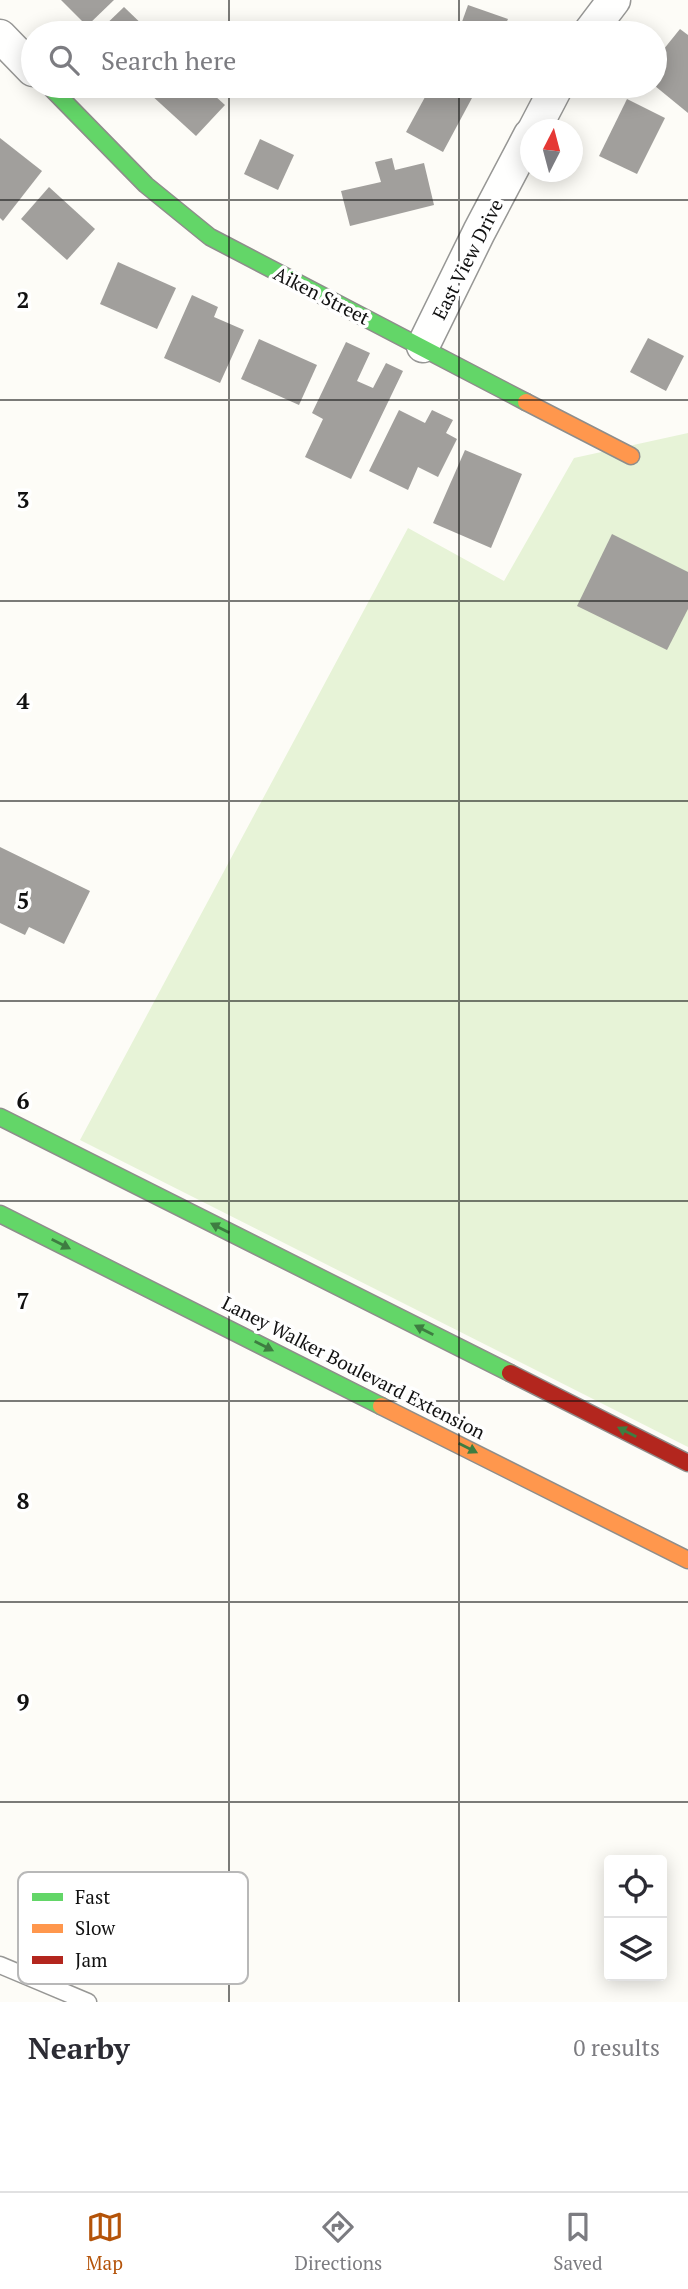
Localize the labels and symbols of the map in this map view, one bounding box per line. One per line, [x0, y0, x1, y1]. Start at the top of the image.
north arrow [520, 119, 583, 182]
street label: East View Drive [426, 195, 508, 323]
street label: Aiken Street [270, 260, 374, 330]
text: 2 [17, 284, 30, 315]
text: 3 [17, 484, 30, 515]
text: 4 [17, 685, 30, 716]
text: 5 [17, 885, 30, 916]
text: 6 [17, 1085, 30, 1116]
one-way arrow [210, 1222, 230, 1234]
one-way arrow [51, 1239, 71, 1250]
text: 7 [17, 1285, 30, 1316]
street label: Laney Walker Boulevard Extension [218, 1290, 490, 1444]
one-way arrow [414, 1325, 434, 1336]
one-way arrow [254, 1341, 274, 1352]
one-way arrow [617, 1427, 637, 1438]
one-way arrow [458, 1443, 478, 1454]
text: 8 [17, 1485, 30, 1516]
text: 9 [17, 1686, 30, 1717]
legend [18, 1872, 248, 1984]
text: Fast [75, 1884, 110, 1909]
text: Slow [75, 1915, 116, 1940]
text: Jam [75, 1947, 108, 1972]

